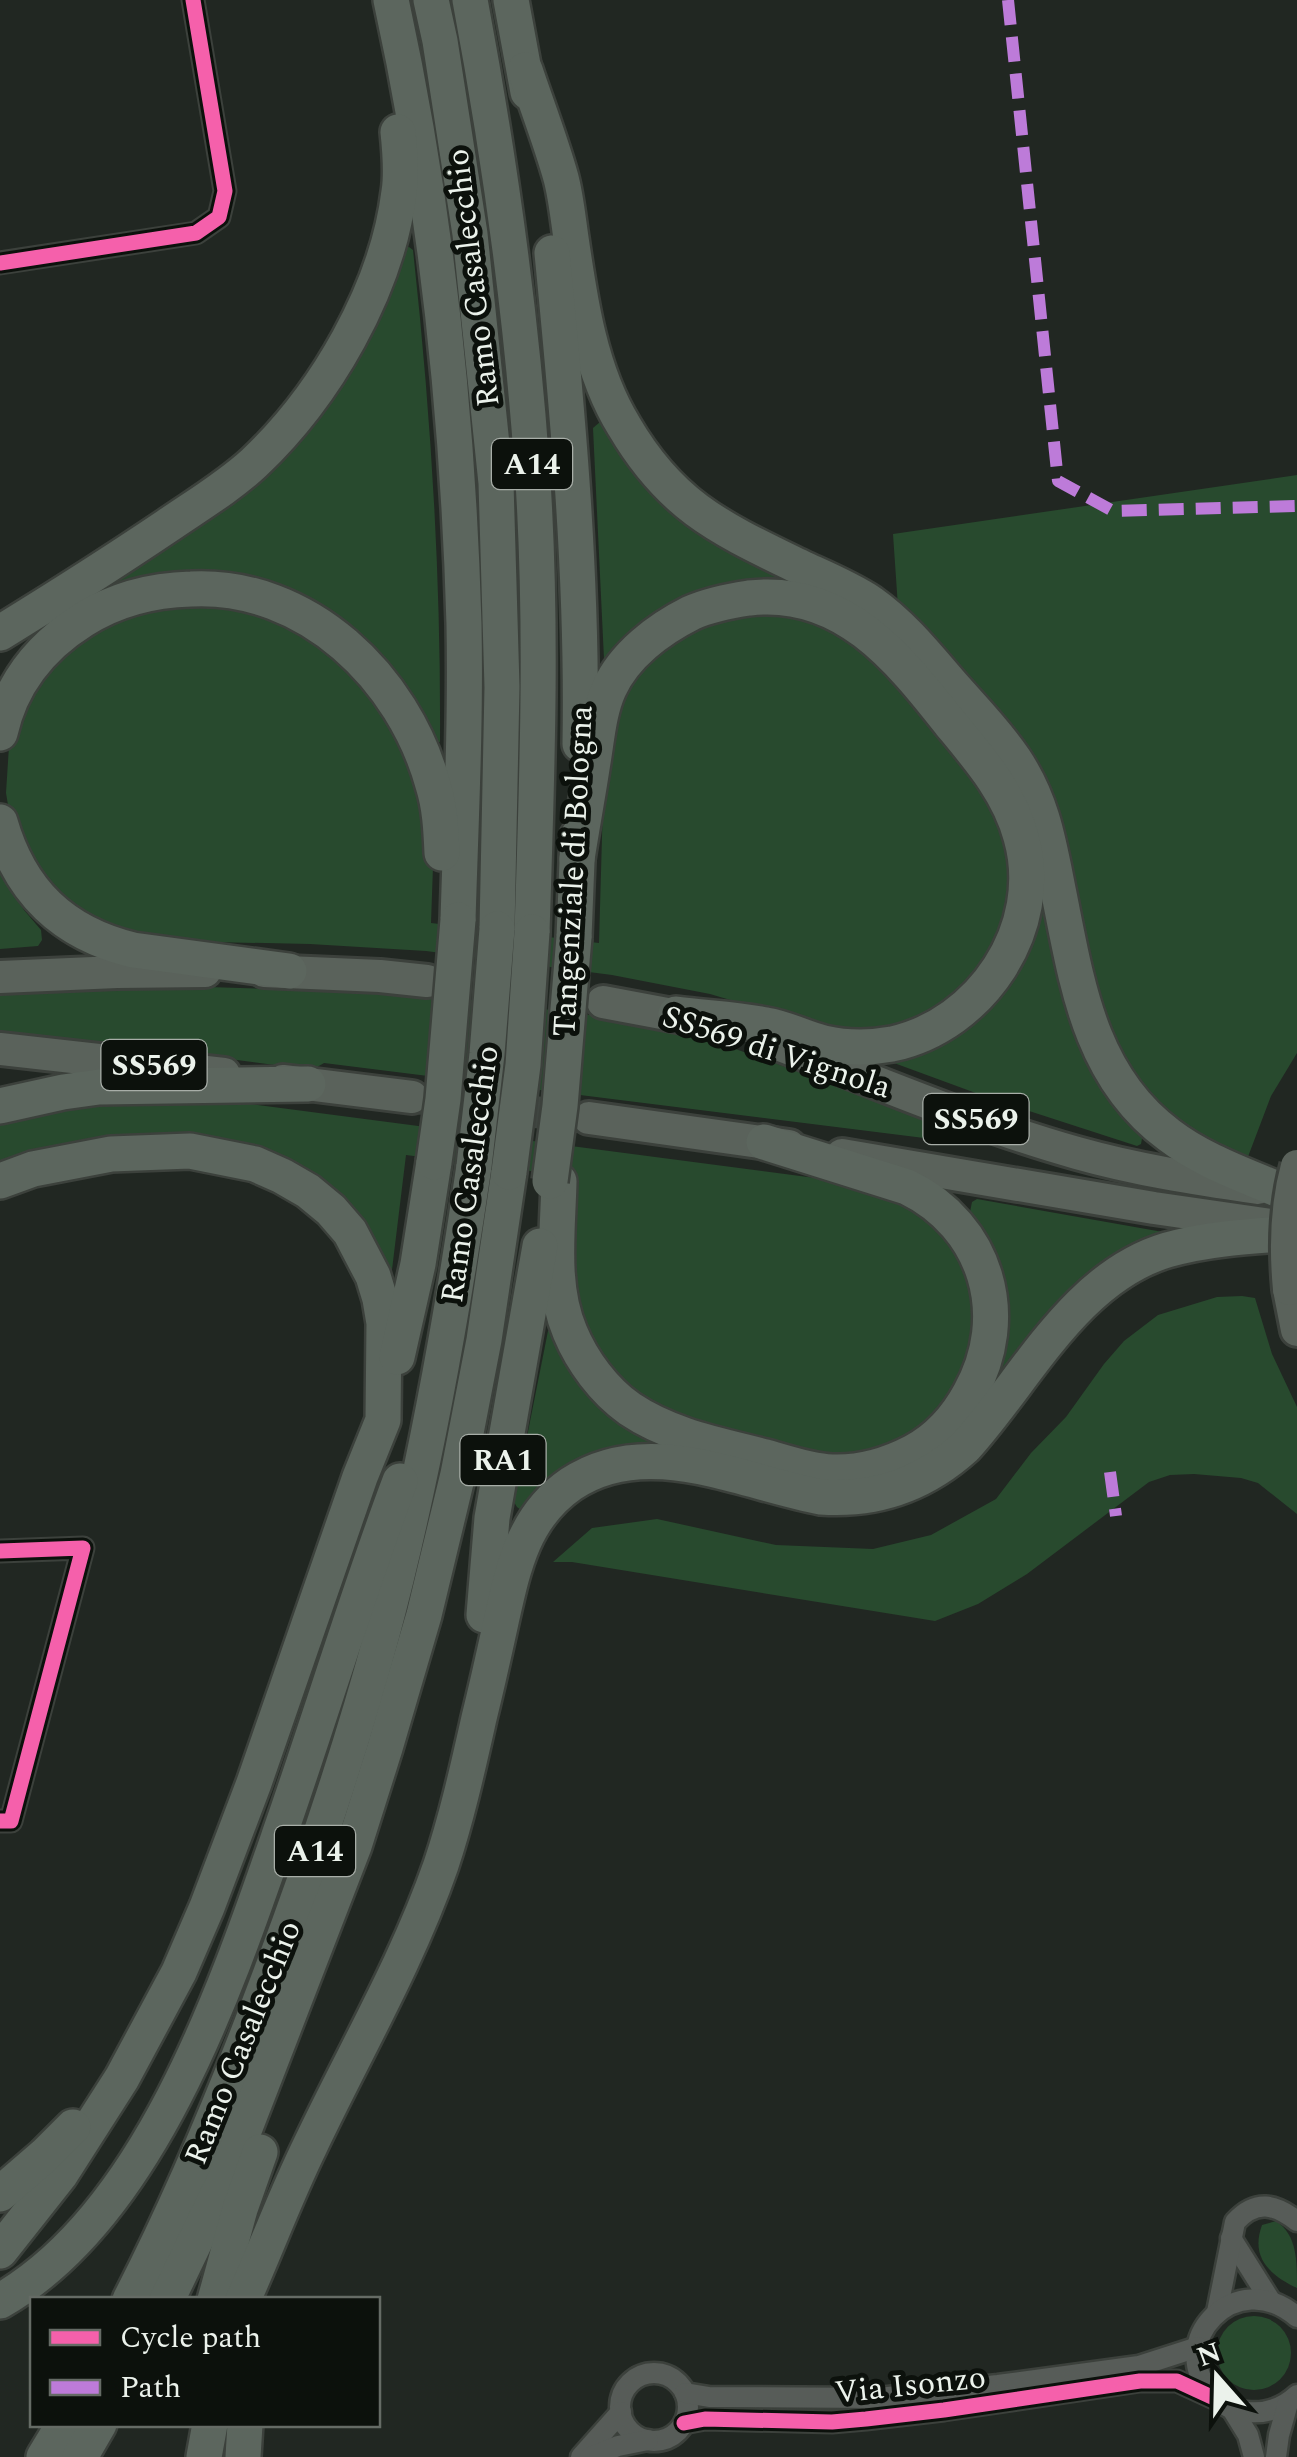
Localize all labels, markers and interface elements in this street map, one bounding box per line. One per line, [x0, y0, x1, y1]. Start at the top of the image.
street label: Ramo Casalecchio [433, 146, 514, 410]
road number: A14 [492, 439, 572, 489]
street label: Tangenziale di Bologna [540, 704, 607, 1038]
street label: SS569 di Vignola [656, 992, 897, 1113]
road number: SS569 [102, 1040, 206, 1090]
street label: Ramo Casalecchio [428, 1042, 513, 1306]
road number: SS569 [924, 1094, 1028, 1144]
road number: RA1 [460, 1435, 546, 1485]
road number: A14 [275, 1826, 355, 1876]
street label: Ramo Casalecchio [172, 1913, 315, 2172]
legend [30, 2297, 380, 2427]
text: Cycle path [120, 2315, 261, 2361]
north arrow [1167, 2327, 1267, 2427]
text: N [1191, 2331, 1227, 2379]
street label: Via Isonzo [832, 2353, 988, 2418]
text: Path [120, 2365, 181, 2411]

